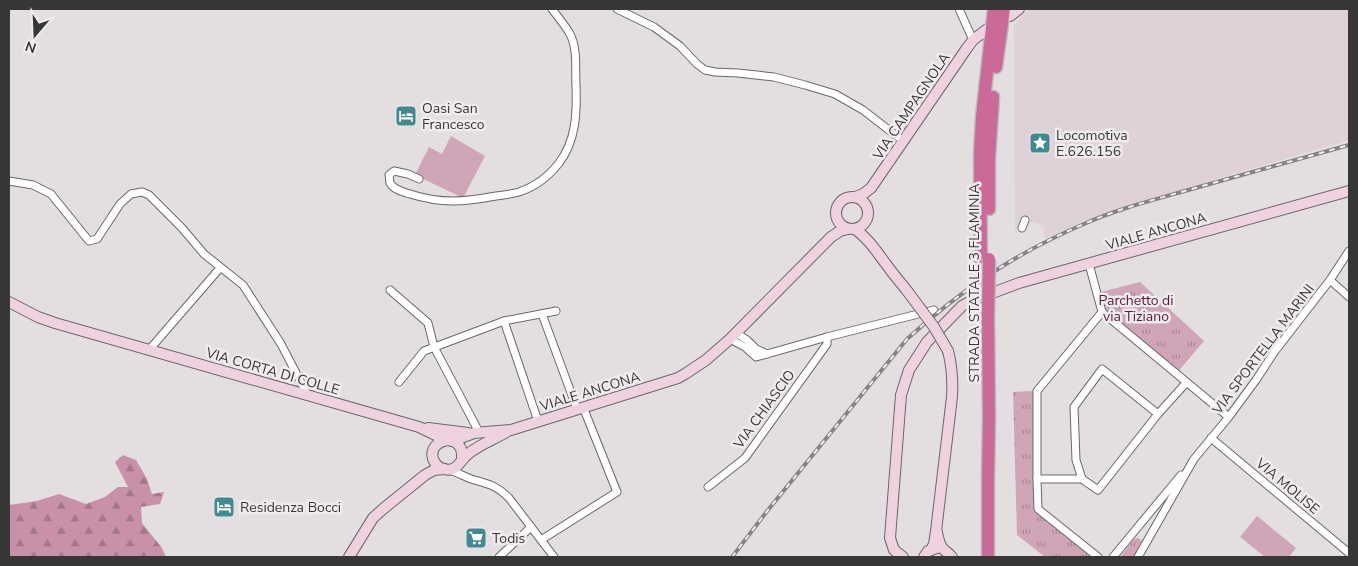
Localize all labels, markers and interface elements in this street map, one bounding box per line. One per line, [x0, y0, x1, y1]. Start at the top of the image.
north arrow [10, 10, 60, 60]
text: N [23, 36, 39, 58]
street label: VIA CAMPAGNOLA [868, 49, 954, 164]
place label: Oasi San Francesco [422, 99, 485, 134]
hotel icon: Oasi San Francesco [394, 104, 418, 128]
place label: Locomotiva E.626.156 [1056, 126, 1128, 161]
place icon: Locomotiva E.626.156 [1028, 131, 1052, 155]
street label: STRADA STATALE 3 FLAMINIA [965, 184, 984, 382]
street label: VIALE ANCONA [1103, 208, 1209, 255]
street label: VIA SPORTELLA MARINI [1207, 280, 1319, 419]
park label: Parchetto di via Tiziano [1098, 291, 1174, 326]
street label: VIA CORTA DI COLLE [203, 343, 342, 400]
street label: VIA CHIASCIO [729, 366, 799, 453]
street label: VIALE ANCONA [537, 367, 643, 416]
street label: VIA MOLISE [1251, 453, 1324, 519]
hotel icon: Residenza Bocci [212, 495, 236, 519]
place label: Residenza Bocci [240, 498, 341, 517]
supermarket icon: Todis [464, 526, 488, 550]
place label: Todis [492, 529, 526, 548]

